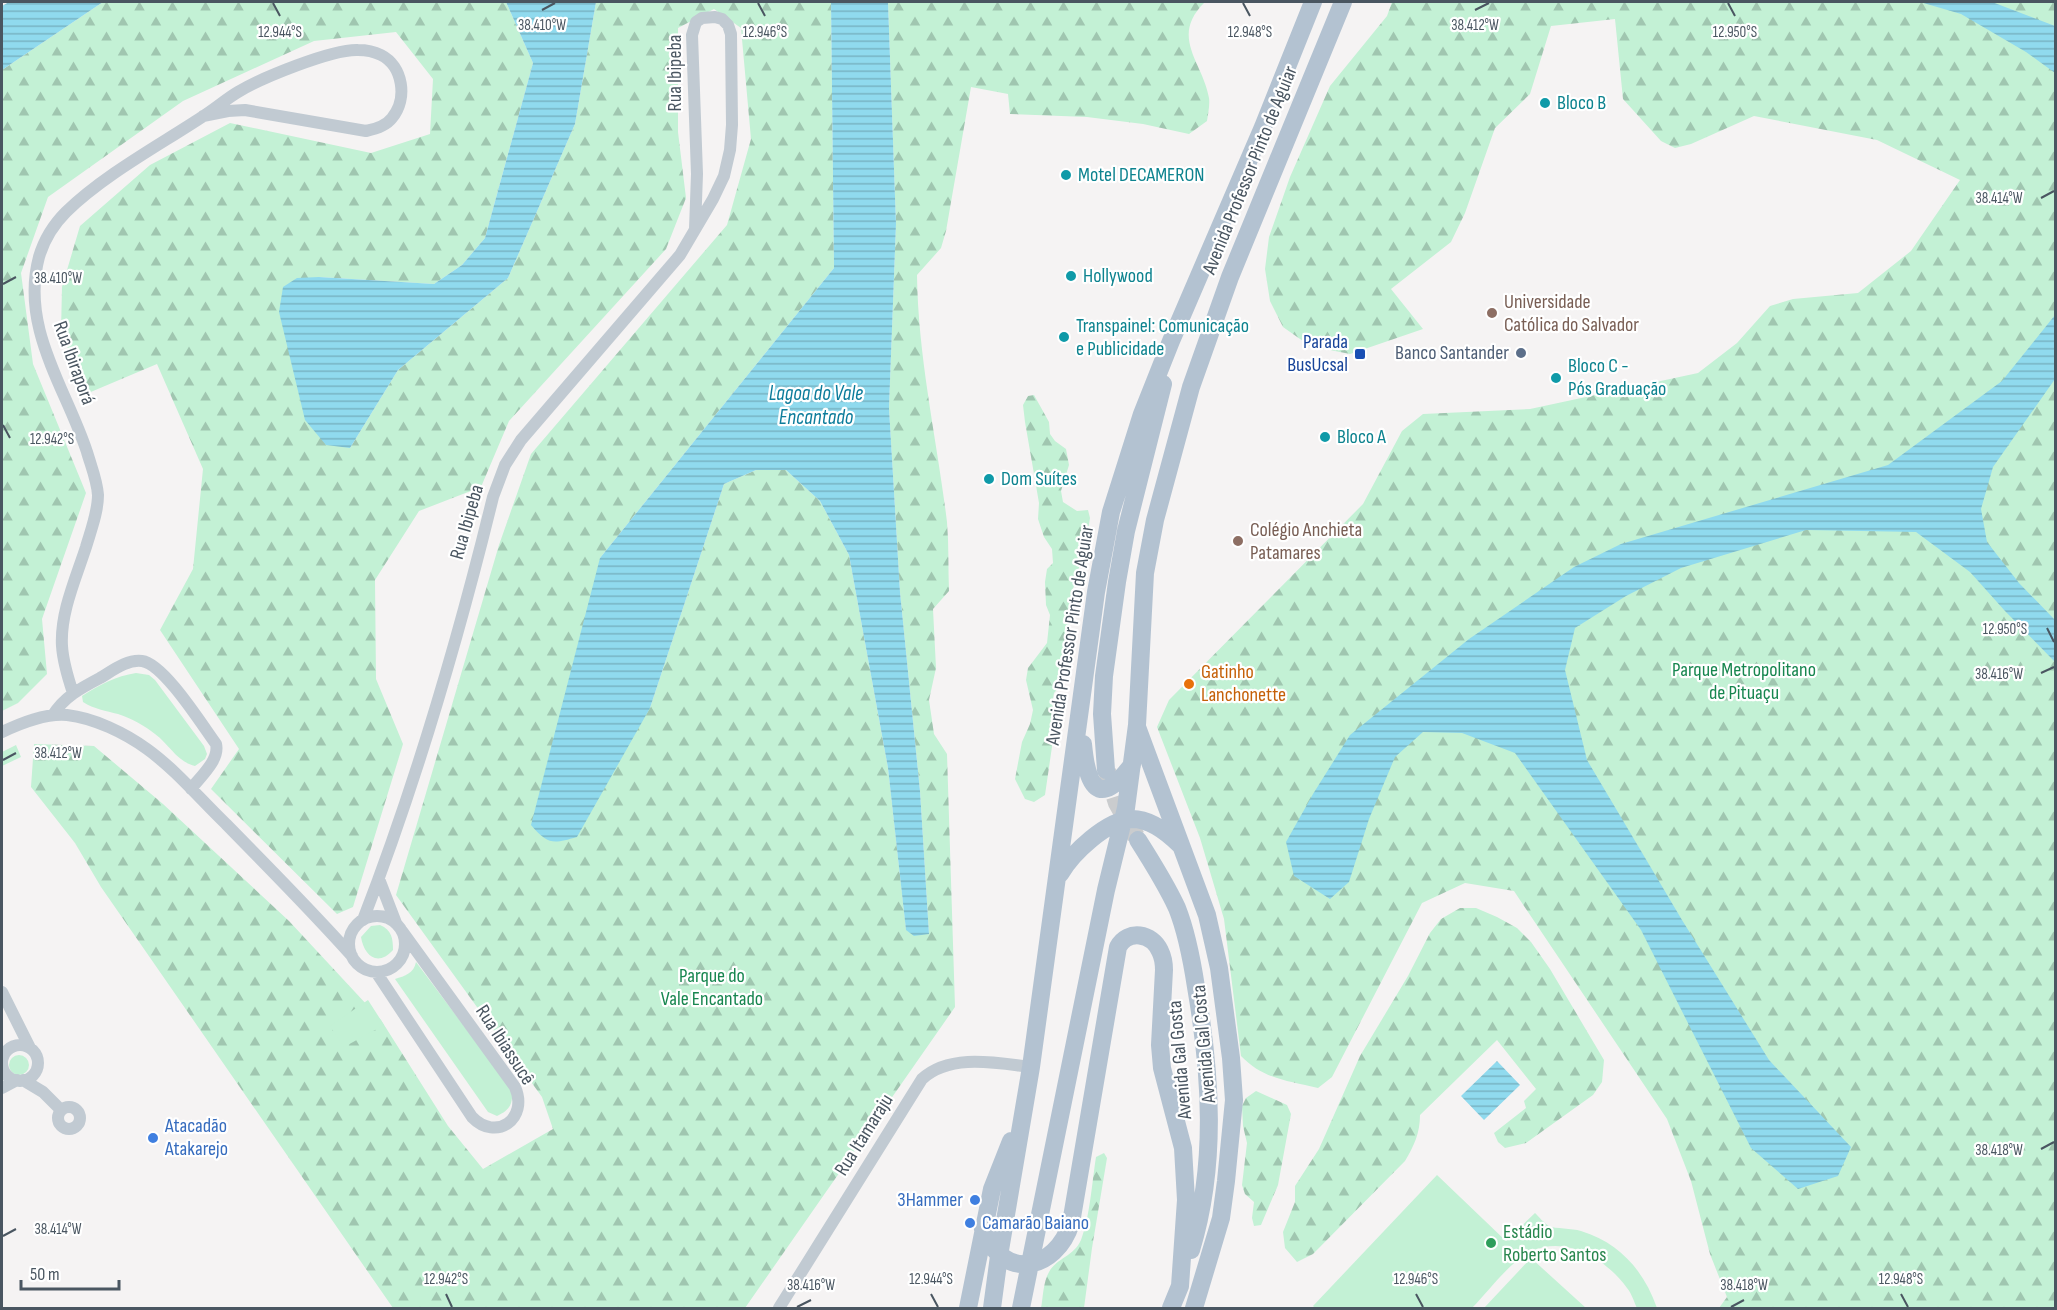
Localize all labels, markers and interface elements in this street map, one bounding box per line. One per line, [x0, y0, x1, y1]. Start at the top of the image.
text: 38.410°W [518, 16, 566, 35]
text: 38.412°W [1451, 16, 1499, 35]
text: 12.944°S [258, 23, 302, 42]
text: 12.946°S [743, 23, 787, 42]
text: 12.948°S [1228, 23, 1272, 42]
text: 12.950°S [1713, 23, 1757, 42]
street label: Rua Ibipeba [663, 35, 687, 111]
street label: Avenida Professor Pinto de Aguiar [1197, 62, 1303, 279]
place label: Bloco B [1557, 91, 1606, 115]
marker: Bloco B [1538, 96, 1552, 110]
place label: Motel DECAMERON [1078, 163, 1204, 187]
marker: Motel DECAMERON [1059, 168, 1073, 182]
text: 38.414°W [1975, 189, 2023, 208]
place label: Hollywood [1083, 264, 1153, 288]
text: 38.410°W [34, 269, 82, 288]
marker: Hollywood [1064, 269, 1078, 283]
place label: Universidade Católica do Salvador [1504, 290, 1639, 337]
marker: Universidade Católica do Salvador [1485, 306, 1499, 320]
place label: Transpainel: Comunicação e Publicidade [1076, 314, 1249, 361]
street label: Rua Ibiraporá [48, 318, 100, 408]
marker: Transpainel: Comunicação e Publicidade [1057, 330, 1071, 344]
place label: Parada BusUcsal [1287, 330, 1348, 377]
place label: Banco Santander [1395, 341, 1509, 365]
marker: Banco Santander [1514, 346, 1528, 360]
marker: Parada BusUcsal [1353, 347, 1367, 361]
place label: Bloco C - Pós Graduação [1568, 354, 1666, 401]
marker: Bloco C - Pós Graduação [1549, 371, 1563, 385]
water label: Lagoa do Vale Encantado [769, 381, 863, 430]
place label: Bloco A [1337, 425, 1386, 449]
text: 12.942°S [30, 430, 74, 449]
marker: Bloco A [1318, 430, 1332, 444]
place label: Dom Suítes [1001, 467, 1077, 491]
marker: Dom Suítes [982, 472, 996, 486]
street label: Rua Ibipeba [445, 482, 489, 562]
place label: Colégio Anchieta Patamares [1250, 518, 1362, 565]
street label: Avenida Professor Pinto de Aguiar [1041, 523, 1099, 748]
marker: Colégio Anchieta Patamares [1231, 534, 1245, 548]
text: 12.950°S [1983, 620, 2027, 639]
park label: Parque Metropolitano de Pituaçu [1672, 658, 1816, 705]
place label: Gatinho Lanchonette [1201, 660, 1286, 707]
text: 38.416°W [1975, 665, 2023, 684]
marker: Gatinho Lanchonette [1182, 677, 1196, 691]
text: 38.412°W [34, 744, 82, 763]
park label: Parque do Vale Encantado [661, 964, 763, 1011]
street label: Avenida Gal Costa [1187, 984, 1221, 1105]
street label: Rua Ibiassucê [470, 1000, 540, 1090]
street label: Avenida Gal Gosta [1163, 1000, 1197, 1121]
street label: Rua Itamaraju [829, 1090, 899, 1180]
place label: Atacadão Atakarejo [164, 1114, 228, 1161]
marker: Atacadão Atakarejo [146, 1131, 160, 1145]
text: 38.418°W [1975, 1141, 2023, 1160]
place label: 3Hammer [897, 1188, 963, 1212]
marker: 3Hammer [968, 1193, 982, 1207]
place label: Camarão Baiano [982, 1211, 1089, 1235]
marker: Camarão Baiano [963, 1216, 977, 1230]
text: 38.414°W [34, 1220, 82, 1239]
place label: Estádio Roberto Santos [1503, 1220, 1606, 1267]
marker: Estádio Roberto Santos [1484, 1236, 1498, 1250]
scale bar [21, 1253, 118, 1291]
text: 50 m [30, 1264, 60, 1285]
text: 12.942°S [424, 1270, 468, 1289]
text: 12.944°S [909, 1270, 953, 1289]
text: 12.946°S [1394, 1270, 1438, 1289]
text: 12.948°S [1879, 1270, 1923, 1289]
text: 38.416°W [787, 1276, 835, 1295]
text: 38.418°W [1720, 1276, 1768, 1295]

